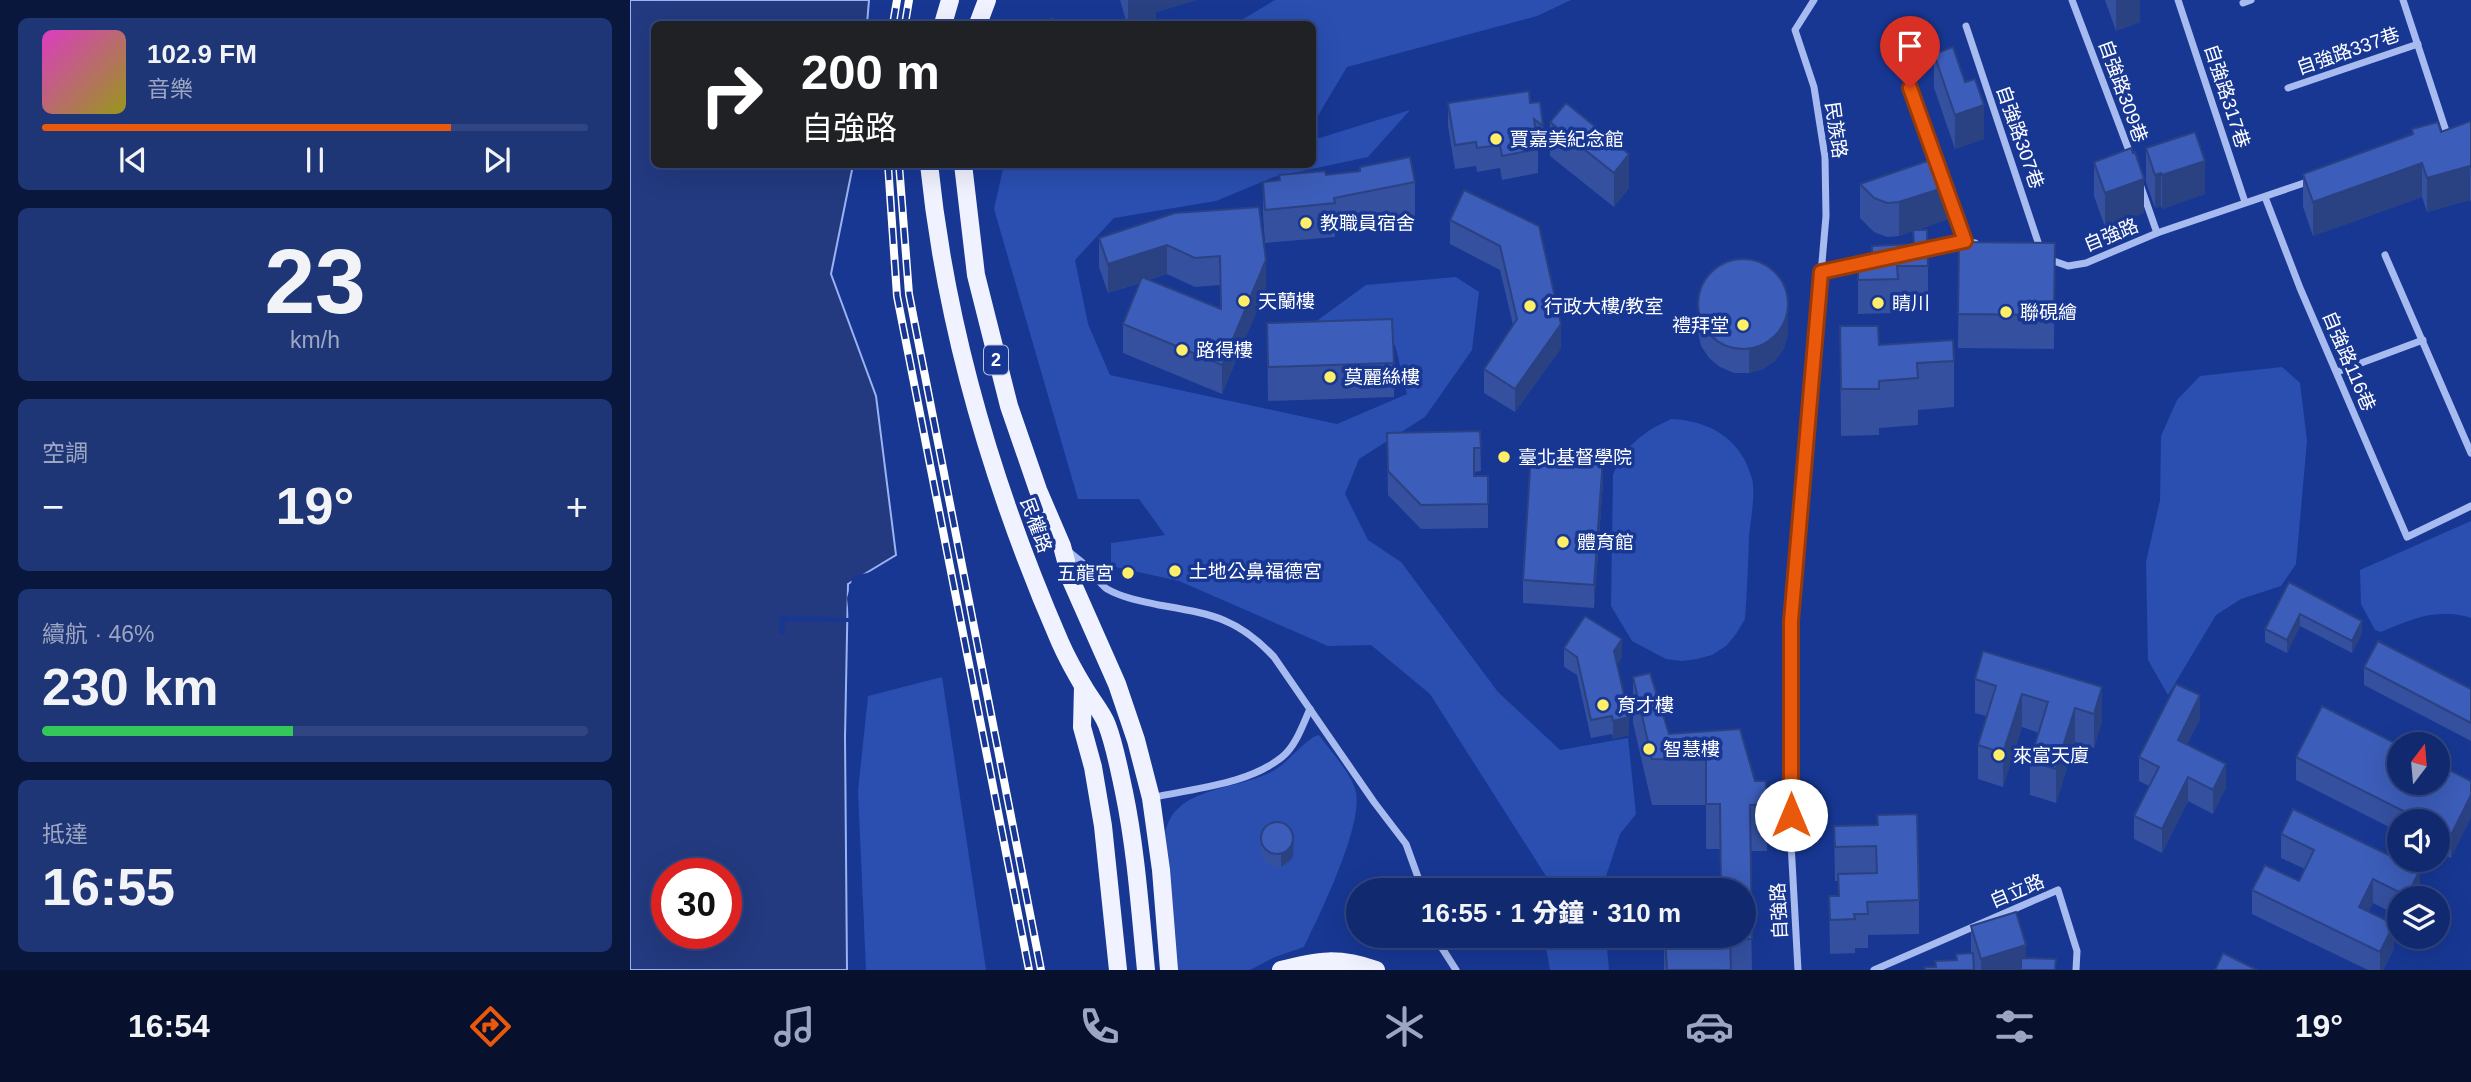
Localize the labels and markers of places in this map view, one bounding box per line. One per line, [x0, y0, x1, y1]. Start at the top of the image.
pin [1880, 16, 1940, 88]
place label: 賈嘉美紀念館 [1510, 129, 1624, 150]
marker: 賈嘉美紀念館 [1488, 131, 1504, 147]
place label: 教職員宿舍 [1320, 213, 1415, 234]
marker: 教職員宿舍 [1298, 215, 1314, 231]
place label: 天蘭樓 [1258, 291, 1315, 312]
marker: 天蘭樓 [1236, 293, 1252, 309]
place label: 睛川 [1892, 293, 1930, 314]
marker: 睛川 [1870, 295, 1886, 311]
place label: 行政大樓/教室 [1544, 296, 1663, 317]
marker: 行政大樓/教室 [1522, 298, 1538, 314]
place label: 聯硯繪 [2020, 302, 2077, 323]
marker: 聯硯繪 [1998, 304, 2014, 320]
place label: 禮拜堂 [1672, 315, 1729, 336]
marker: 禮拜堂 [1735, 317, 1751, 333]
place label: 路得樓 [1196, 340, 1253, 361]
marker: 路得樓 [1174, 342, 1190, 358]
place label: 莫麗絲樓 [1344, 367, 1420, 388]
marker: 莫麗絲樓 [1322, 369, 1338, 385]
place label: 臺北基督學院 [1518, 447, 1632, 468]
marker: 臺北基督學院 [1496, 449, 1512, 465]
place label: 體育館 [1577, 532, 1634, 553]
marker: 體育館 [1555, 534, 1571, 550]
place label: 土地公鼻福德宮 [1189, 561, 1322, 582]
place label: 五龍宮 [1057, 563, 1114, 584]
marker: 土地公鼻福德宮 [1167, 563, 1183, 579]
marker: 五龍宮 [1120, 565, 1136, 581]
place label: 育才樓 [1617, 695, 1674, 716]
marker: 育才樓 [1595, 697, 1611, 713]
place label: 智慧樓 [1663, 739, 1720, 760]
marker: 智慧樓 [1641, 741, 1657, 757]
place label: 來富天廈 [2013, 745, 2089, 766]
marker: 來富天廈 [1991, 747, 2007, 763]

